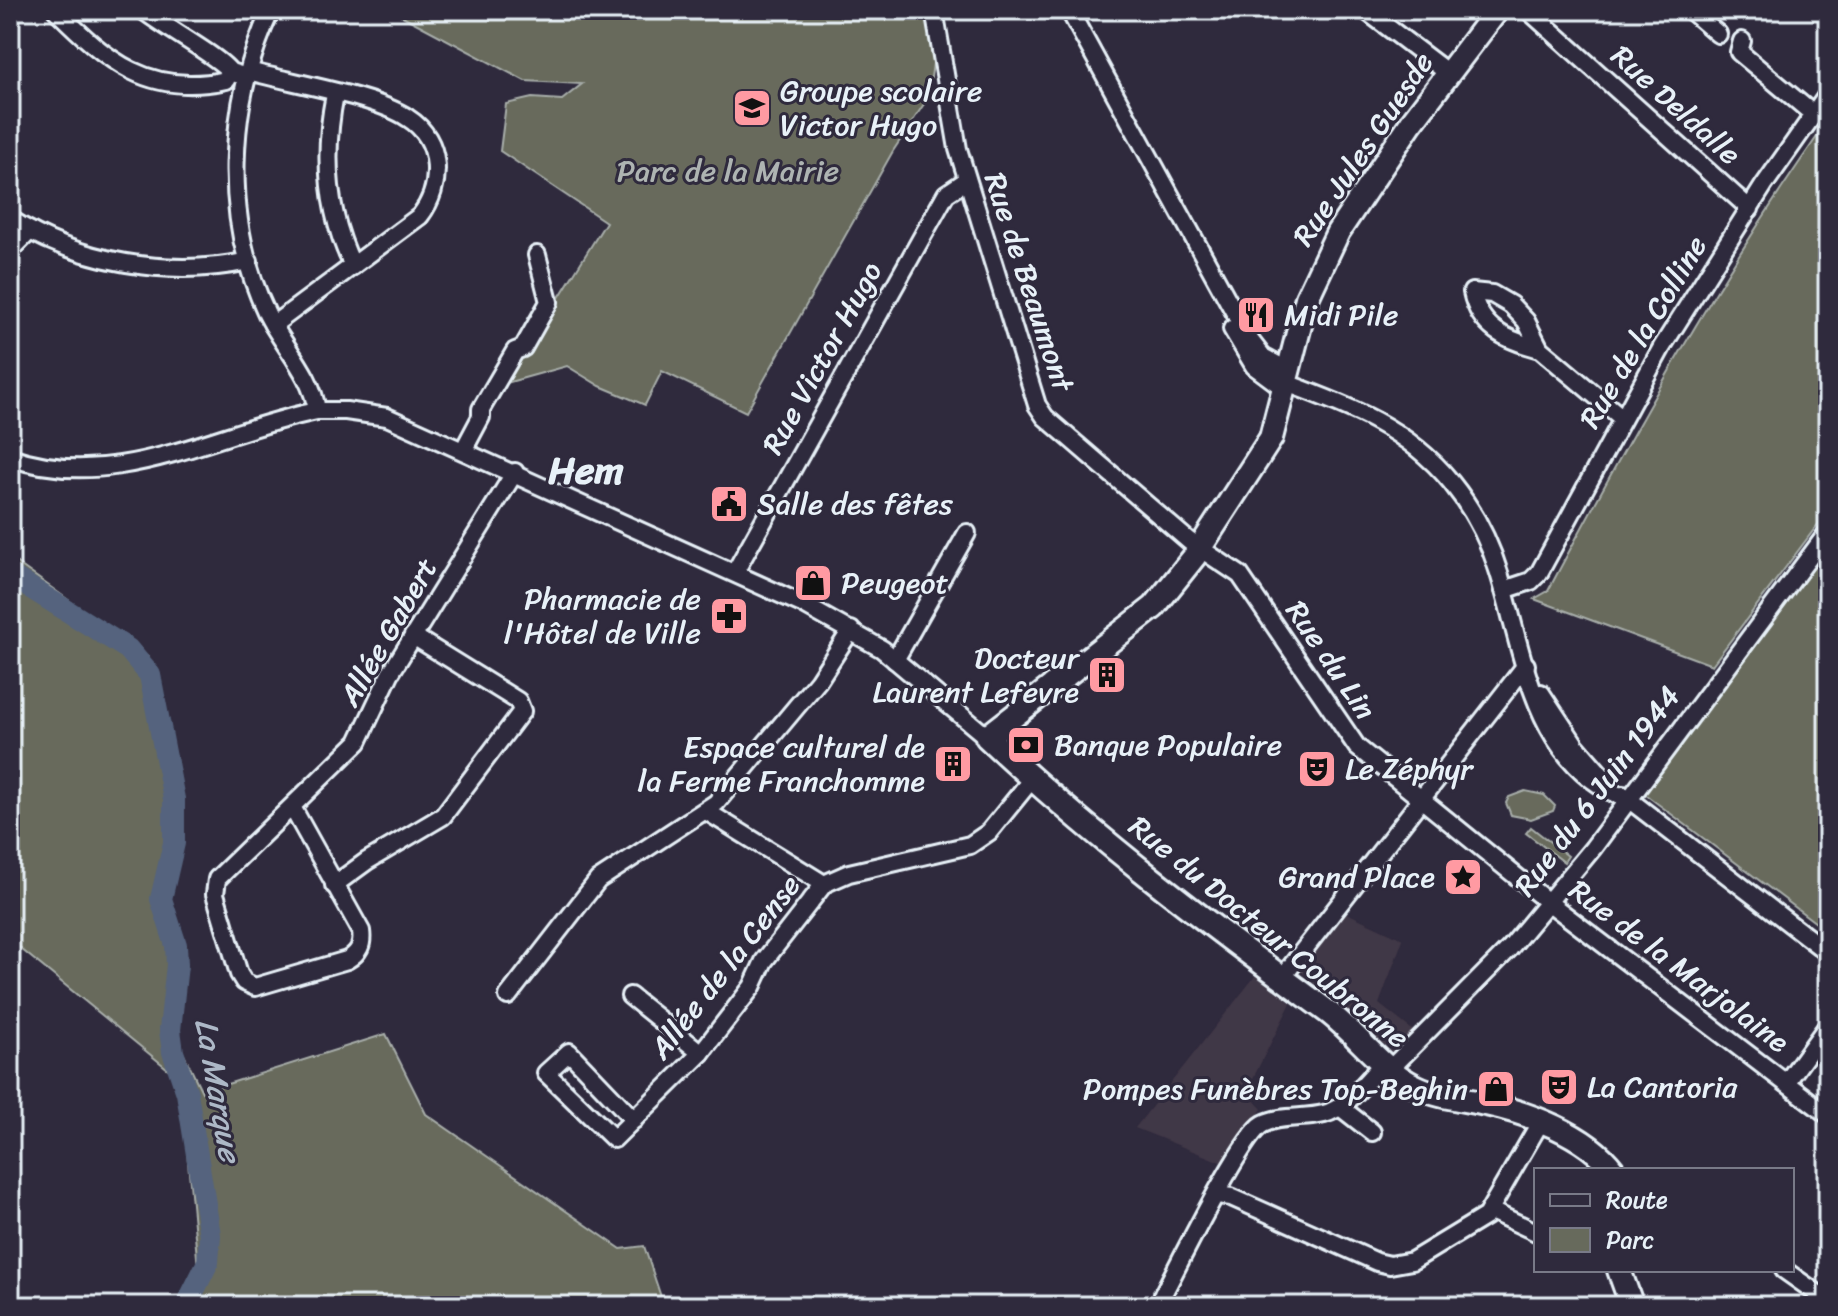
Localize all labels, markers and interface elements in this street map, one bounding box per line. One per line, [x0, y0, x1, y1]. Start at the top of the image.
street label: Rue Deldalle [1598, 31, 1754, 179]
street label: Rue Jules Guesde [1277, 40, 1449, 258]
place label: Groupe scolaire Victor Hugo [780, 64, 983, 152]
school or university icon: Groupe scolaire Victor Hugo [731, 87, 773, 129]
park label: Parc de la Mairie [617, 144, 839, 198]
street label: Rue de Beaumont [968, 165, 1090, 400]
street label: Rue de la Colline [1564, 225, 1722, 439]
street label: Rue Victor Hugo [746, 251, 898, 465]
place label: Midi Pile [1284, 288, 1399, 342]
restaurant icon: Midi Pile [1235, 294, 1277, 336]
district label: Hem [548, 437, 624, 504]
place label: Salle des fêtes [757, 477, 953, 531]
public building icon: Salle des fêtes [708, 483, 750, 525]
street label: Allée Gabert [323, 547, 453, 718]
place label: Peugeot [841, 556, 949, 610]
shop icon: Peugeot [792, 562, 834, 604]
place label: Pharmacie de l'Hôtel de Ville [504, 572, 701, 660]
street label: Rue du Lin [1271, 589, 1391, 731]
pharmacy icon: Pharmacie de l'Hôtel de Ville [708, 595, 750, 637]
place label: Docteur Laurent Lefevre [872, 631, 1081, 719]
building icon: Docteur Laurent Lefevre [1086, 654, 1128, 696]
street label: Rue du 6 Juin 1944 [1499, 674, 1695, 908]
place label: Banque Populaire [1054, 718, 1282, 772]
place label: Espace culturel de la Ferme Franchomme [638, 720, 925, 808]
bank icon: Banque Populaire [1005, 724, 1047, 766]
place label: Le Zéphyr [1345, 742, 1474, 796]
building icon: Espace culturel de la Ferme Franchomme [932, 743, 974, 785]
theatre icon: Le Zéphyr [1296, 748, 1338, 790]
street label: Rue du Docteur Coubronne [1116, 801, 1422, 1063]
place label: Grand Place [1279, 850, 1435, 904]
place icon: Grand Place [1442, 856, 1484, 898]
street label: Allée de la Cense [634, 862, 815, 1073]
street label: Rue de la Marjolaine [1557, 864, 1801, 1068]
water label: La Marque [177, 1014, 259, 1170]
place label: La Cantoria [1587, 1060, 1738, 1114]
place label: Pompes Funèbres Top-Beghin [1083, 1062, 1468, 1116]
theatre icon: La Cantoria [1538, 1066, 1580, 1108]
shop icon: Pompes Funèbres Top-Beghin [1475, 1068, 1517, 1110]
legend [1534, 1168, 1794, 1272]
text: Route [1606, 1179, 1668, 1221]
text: Parc [1606, 1219, 1654, 1261]

